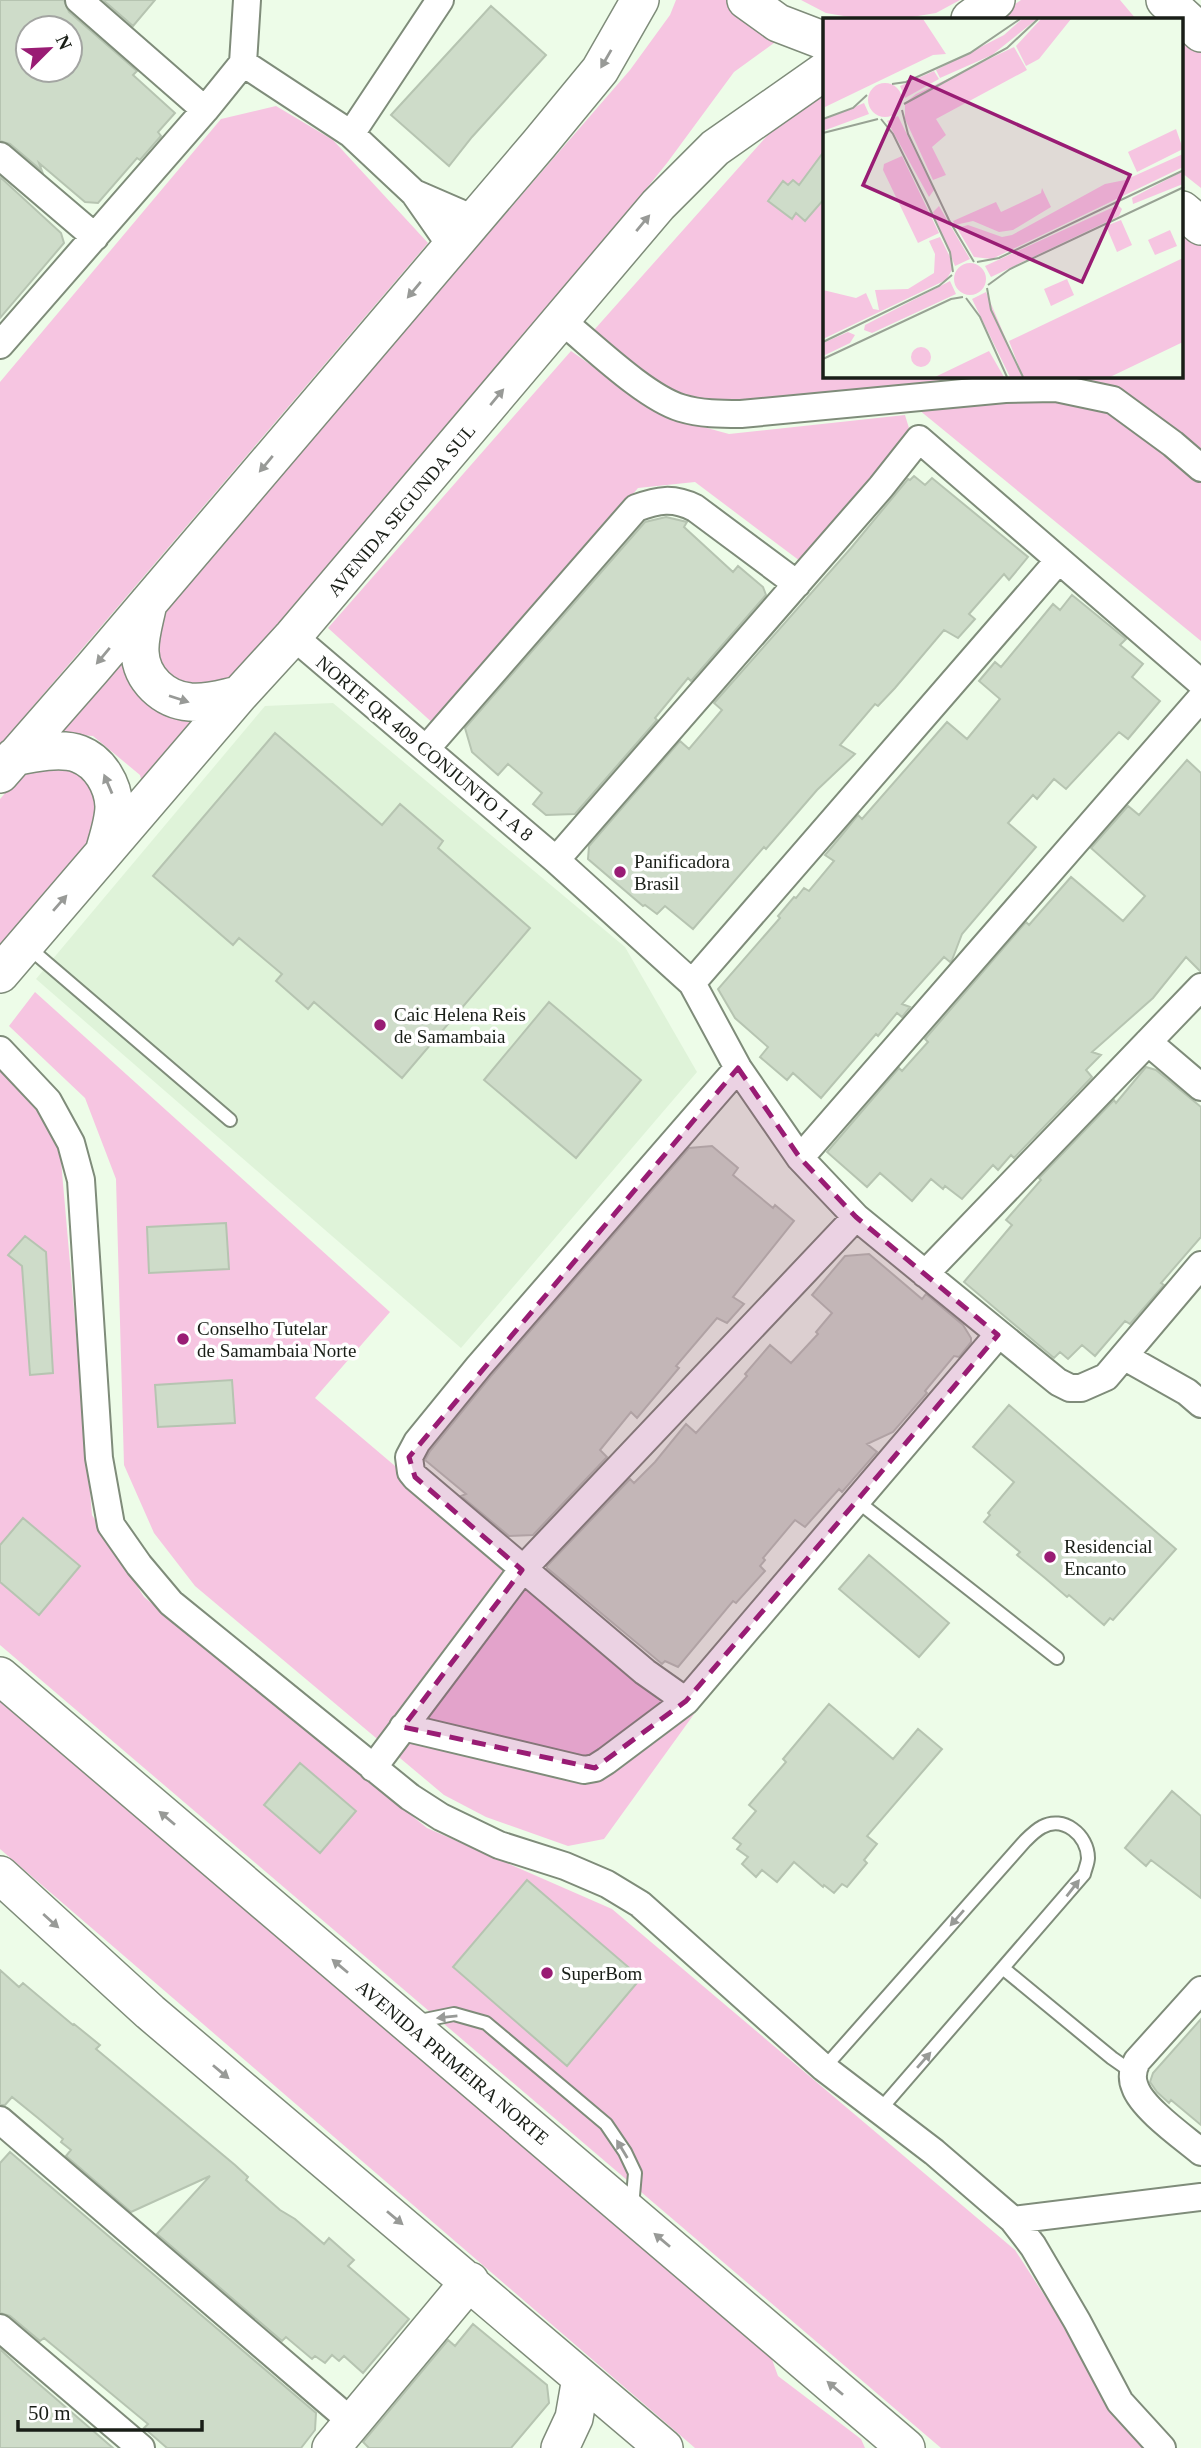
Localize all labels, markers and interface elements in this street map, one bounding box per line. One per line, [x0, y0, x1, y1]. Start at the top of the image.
north arrow [14, 14, 84, 84]
inset map [823, 18, 1184, 378]
text: N [52, 32, 77, 53]
one-way arrow [600, 50, 612, 69]
one-way arrow [635, 214, 651, 232]
one-way arrow [407, 282, 422, 299]
one-way arrow [489, 389, 504, 406]
street label: AVENIDA SEGUNDA SUL [323, 420, 480, 601]
one-way arrow [259, 455, 274, 472]
one-way arrow [95, 647, 111, 665]
street label: NORTE QR 409 CONJUNTO 1 A 8 [312, 652, 537, 845]
one-way arrow [169, 694, 190, 705]
one-way arrow [102, 773, 113, 794]
place label: Panificadora Brasil [634, 851, 731, 894]
marker: Panificadora Brasil [612, 864, 628, 880]
one-way arrow [52, 894, 67, 911]
place label: Caic Helena Reis de Samambaia [394, 1004, 526, 1047]
marker: Caic Helena Reis de Samambaia [372, 1017, 388, 1033]
place label: Conselho Tutelar de Samambaia Norte [197, 1318, 356, 1361]
marker: Conselho Tutelar de Samambaia Norte [175, 1331, 191, 1347]
place label: Residencial Encanto [1064, 1536, 1153, 1579]
marker: Residencial Encanto [1042, 1549, 1058, 1565]
one-way arrow [158, 1811, 175, 1826]
one-way arrow [1066, 1880, 1081, 1898]
one-way arrow [949, 1909, 965, 1926]
one-way arrow [42, 1913, 59, 1928]
one-way arrow [331, 1958, 349, 1974]
place label: SuperBom [561, 1963, 643, 1984]
marker: SuperBom [539, 1965, 555, 1981]
street label: AVENIDA PRIMEIRA NORTE [352, 1976, 553, 2149]
one-way arrow [436, 2012, 458, 2023]
one-way arrow [916, 2051, 932, 2069]
one-way arrow [212, 2064, 230, 2079]
one-way arrow [616, 2140, 629, 2159]
one-way arrow [387, 2210, 404, 2225]
one-way arrow [654, 2233, 671, 2248]
one-way arrow [827, 2381, 844, 2396]
scale bar [18, 2388, 201, 2432]
text: 50 m [28, 2401, 71, 2425]

